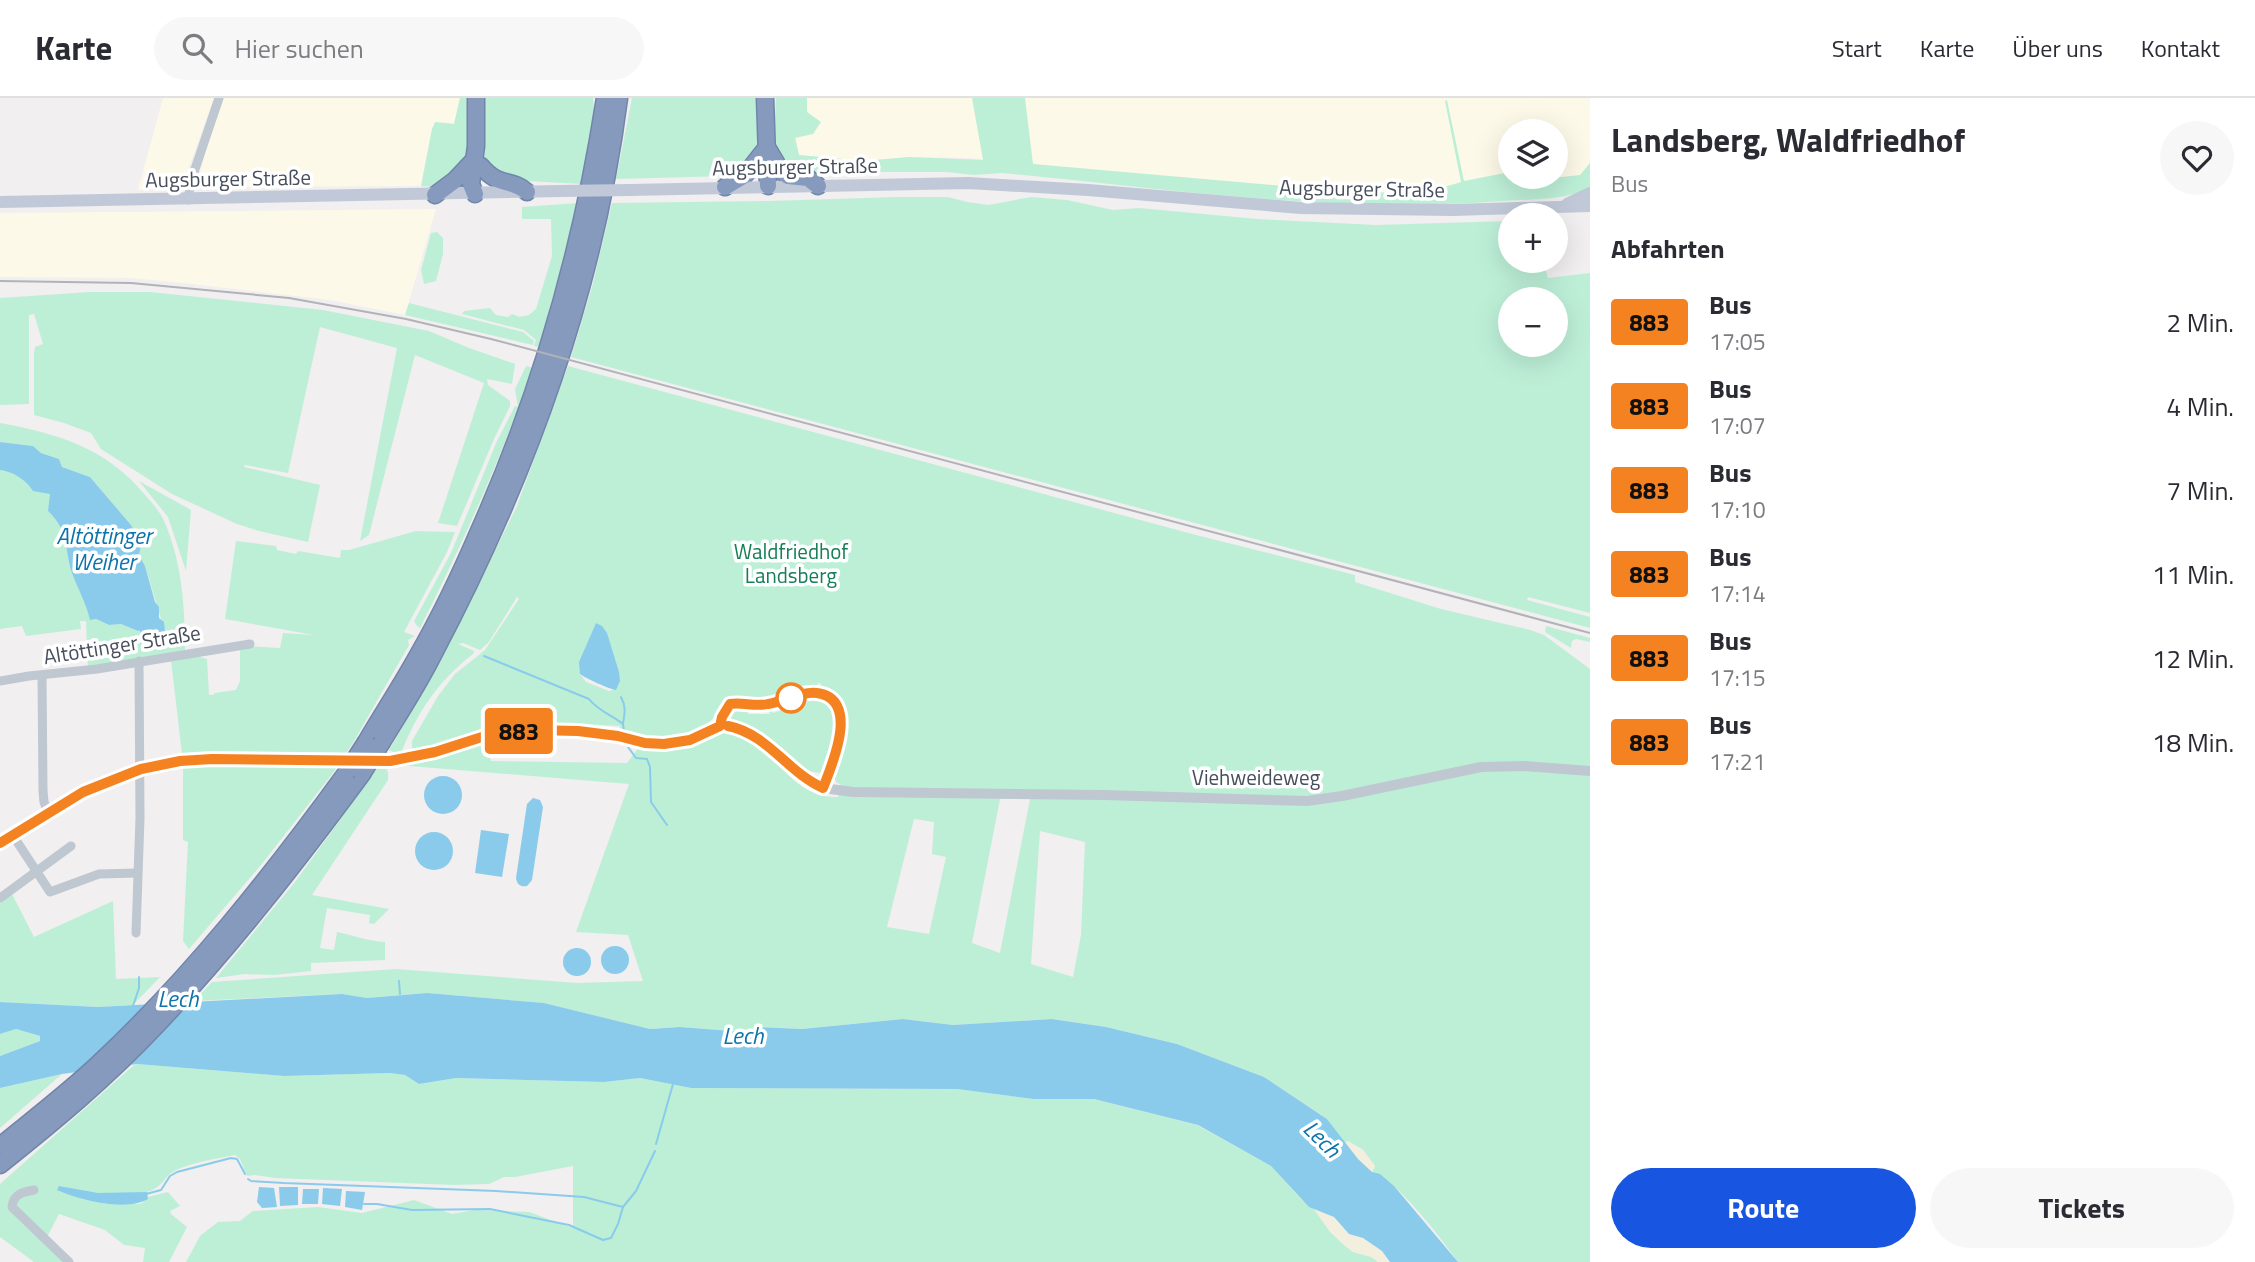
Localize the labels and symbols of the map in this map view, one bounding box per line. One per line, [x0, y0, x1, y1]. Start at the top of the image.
street label: Augsburger Straße [712, 149, 878, 183]
street label: Augsburger Straße [145, 161, 311, 195]
street label: Augsburger Straße [1279, 171, 1445, 205]
water label: Altöttinger Weiher [56, 518, 155, 579]
park label: Waldfriedhof Landsberg [734, 535, 848, 591]
street label: Altöttinger Straße [41, 616, 203, 672]
unlabelled marker [776, 683, 806, 713]
line badge: 883 [479, 708, 559, 754]
street label: Viehweideweg [1192, 761, 1321, 793]
water label: Lech [157, 981, 199, 1016]
water label: Lech [722, 1018, 764, 1053]
water label: Lech [1295, 1112, 1350, 1166]

